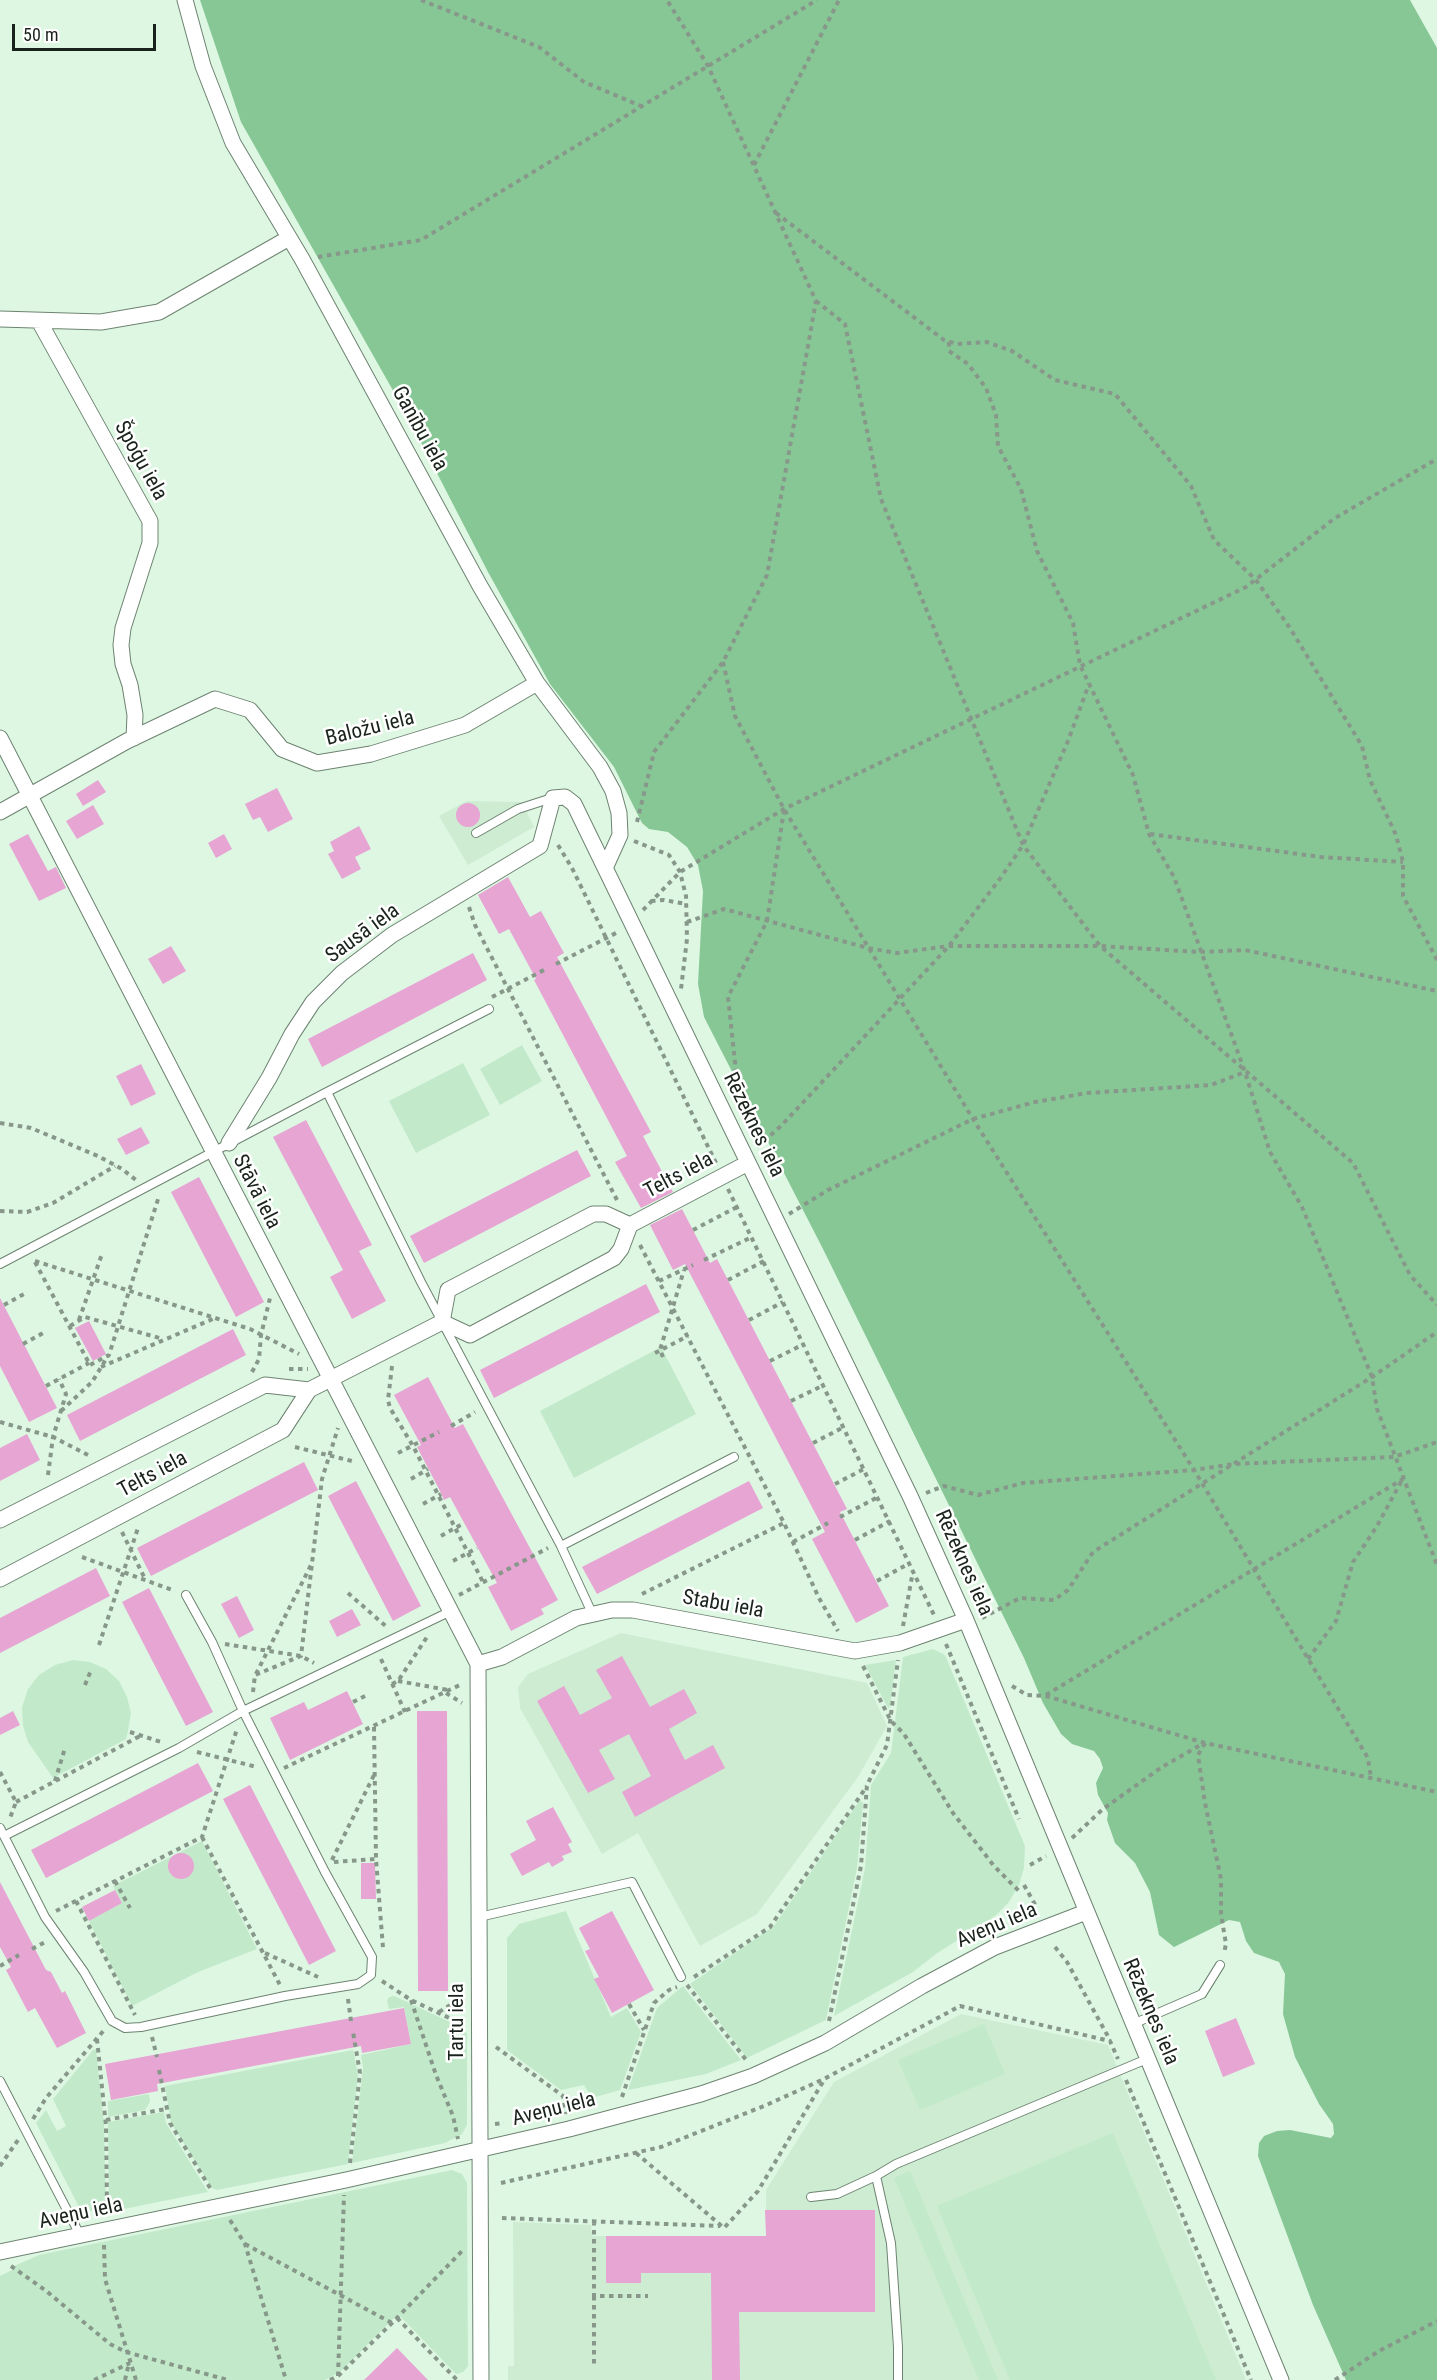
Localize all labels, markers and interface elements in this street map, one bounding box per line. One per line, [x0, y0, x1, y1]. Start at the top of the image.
scale bar [15, 12, 159, 50]
text: 50 m [23, 24, 58, 45]
street label: Ganību iela [386, 382, 452, 476]
street label: Špoģu iela [108, 417, 172, 505]
street label: Baložu iela [323, 706, 417, 752]
street label: Sausā iela [321, 899, 405, 969]
street label: Rēzeknes iela [717, 1069, 789, 1181]
street label: Telts iela [640, 1147, 718, 1205]
street label: Stāvā iela [227, 1151, 285, 1233]
street label: Telts iela [114, 1446, 192, 1504]
street label: Rēzeknes iela [928, 1506, 998, 1620]
street label: Stabu iela [680, 1585, 766, 1625]
street label: Aveņu iela [953, 1898, 1041, 1954]
street label: Rēzeknes iela [1116, 1955, 1184, 2069]
street label: Tartu iela [445, 1983, 471, 2061]
street label: Aveņu iela [510, 2087, 598, 2133]
street label: Aveņu iela [37, 2193, 125, 2235]

